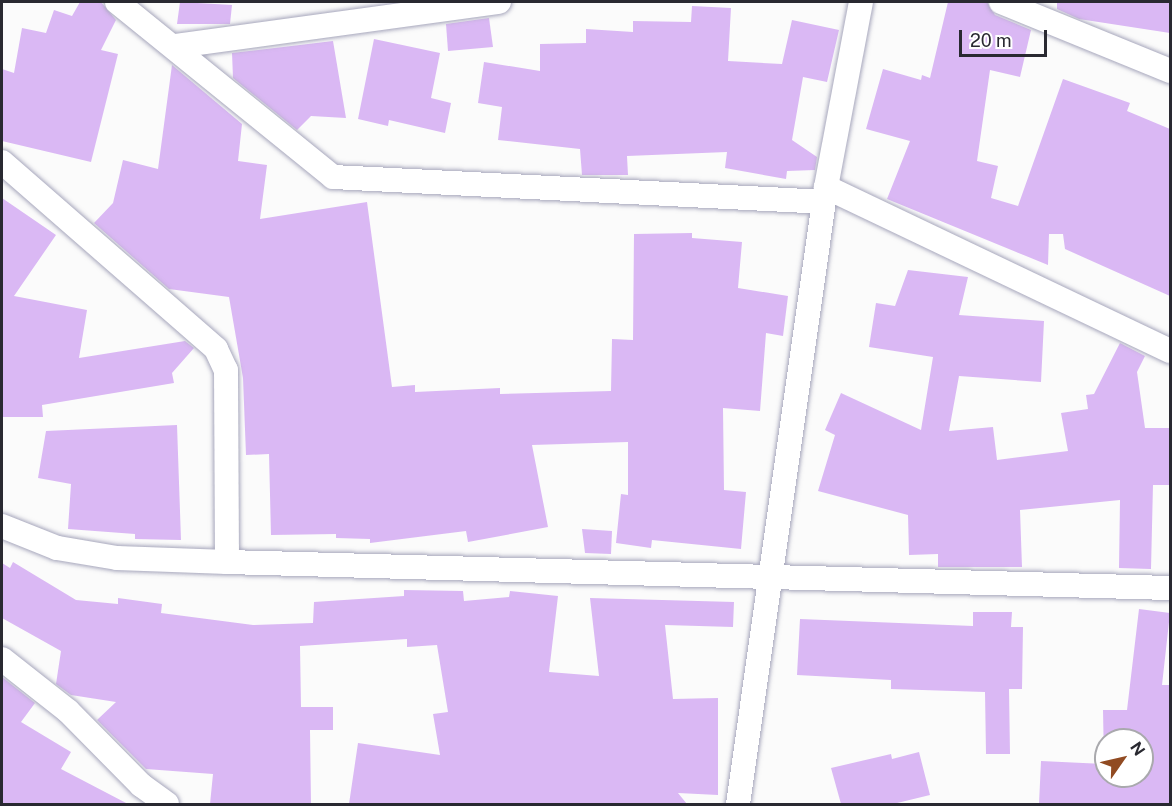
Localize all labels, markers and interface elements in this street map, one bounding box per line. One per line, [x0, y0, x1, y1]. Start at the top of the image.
scale bar [962, 18, 1050, 56]
text: 20 m [970, 30, 1012, 51]
north arrow [1094, 728, 1154, 788]
text: N [1126, 738, 1149, 759]

